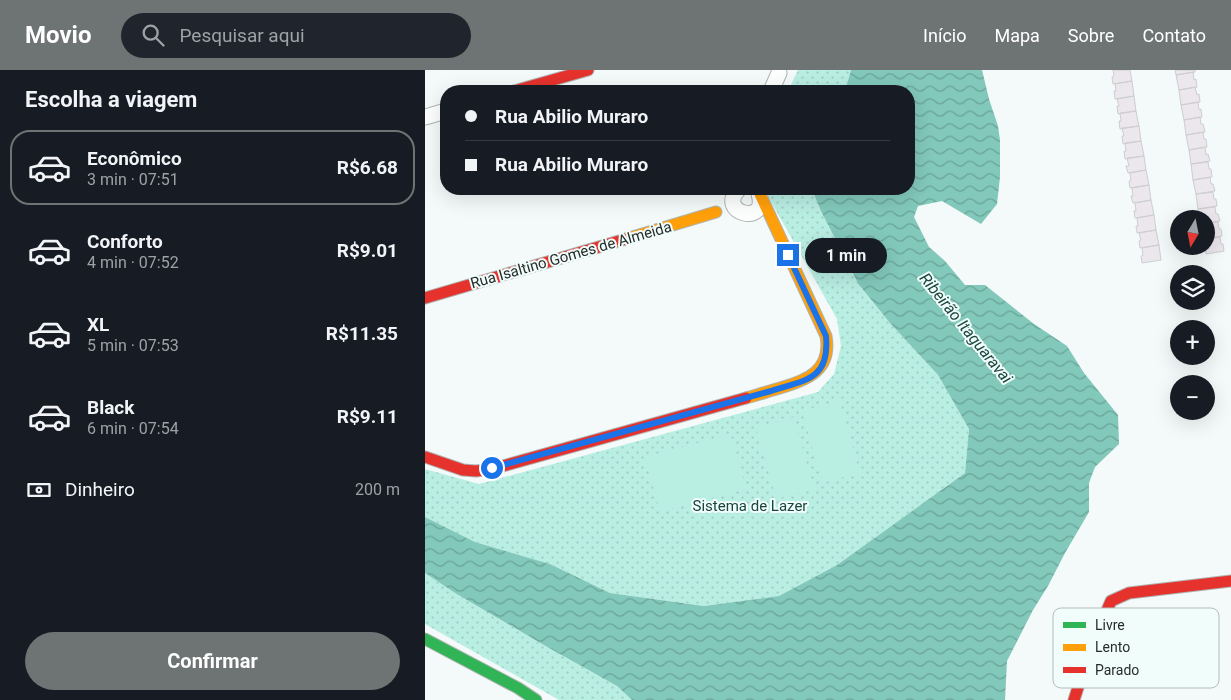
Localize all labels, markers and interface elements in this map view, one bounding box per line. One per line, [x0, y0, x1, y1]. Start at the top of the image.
search box [121, 13, 471, 58]
text: Movio [25, 21, 91, 49]
icon: search [139, 21, 167, 49]
text: Pesquisar aqui [179, 24, 305, 47]
text: Início [923, 25, 966, 46]
text: Mapa [994, 25, 1040, 46]
text: Sobre [1068, 25, 1114, 46]
text: Contato [1142, 25, 1206, 46]
text: Escolha a viagem [25, 87, 197, 112]
text: Rua Abilio Muraro [495, 105, 648, 128]
icon: car [27, 145, 72, 190]
text: Econômico [87, 147, 182, 170]
text: Rua Abilio Muraro [495, 153, 648, 176]
text: R$6.68 [337, 156, 398, 179]
text: 3 min · 07:51 [87, 170, 179, 189]
north arrow [1170, 210, 1215, 255]
map controls [1170, 210, 1215, 420]
street label: Rua Isaltino Gomes de Almeida [468, 218, 674, 292]
icon: car [27, 228, 72, 273]
text: Conforto [87, 230, 163, 253]
callout: 1 min [805, 238, 888, 272]
text: R$9.01 [337, 239, 398, 262]
route end [777, 244, 799, 266]
text: 1 min [826, 246, 866, 265]
text: 4 min · 07:52 [87, 253, 179, 272]
button: layers [1170, 265, 1215, 310]
water label: Ribeirão Itaguaravai [916, 269, 1017, 387]
icon: car [27, 311, 72, 356]
text: XL [87, 313, 109, 336]
button: + [1170, 320, 1215, 365]
text: R$11.35 [326, 322, 398, 345]
text: 5 min · 07:53 [87, 336, 179, 355]
button: − [1170, 375, 1215, 420]
icon: car [27, 394, 72, 439]
text: Black [87, 396, 134, 419]
text: R$9.11 [337, 405, 398, 428]
text: 6 min · 07:54 [87, 419, 179, 438]
route start [481, 457, 503, 479]
icon: cash [25, 476, 53, 504]
text: Dinheiro [65, 478, 135, 501]
text: 200 m [355, 480, 400, 499]
park label: Sistema de Lazer [693, 497, 807, 515]
legend [1053, 608, 1219, 688]
text: Livre [1095, 617, 1125, 633]
button: Confirmar [25, 632, 400, 690]
text: Lento [1095, 639, 1130, 655]
text: Parado [1095, 662, 1139, 678]

